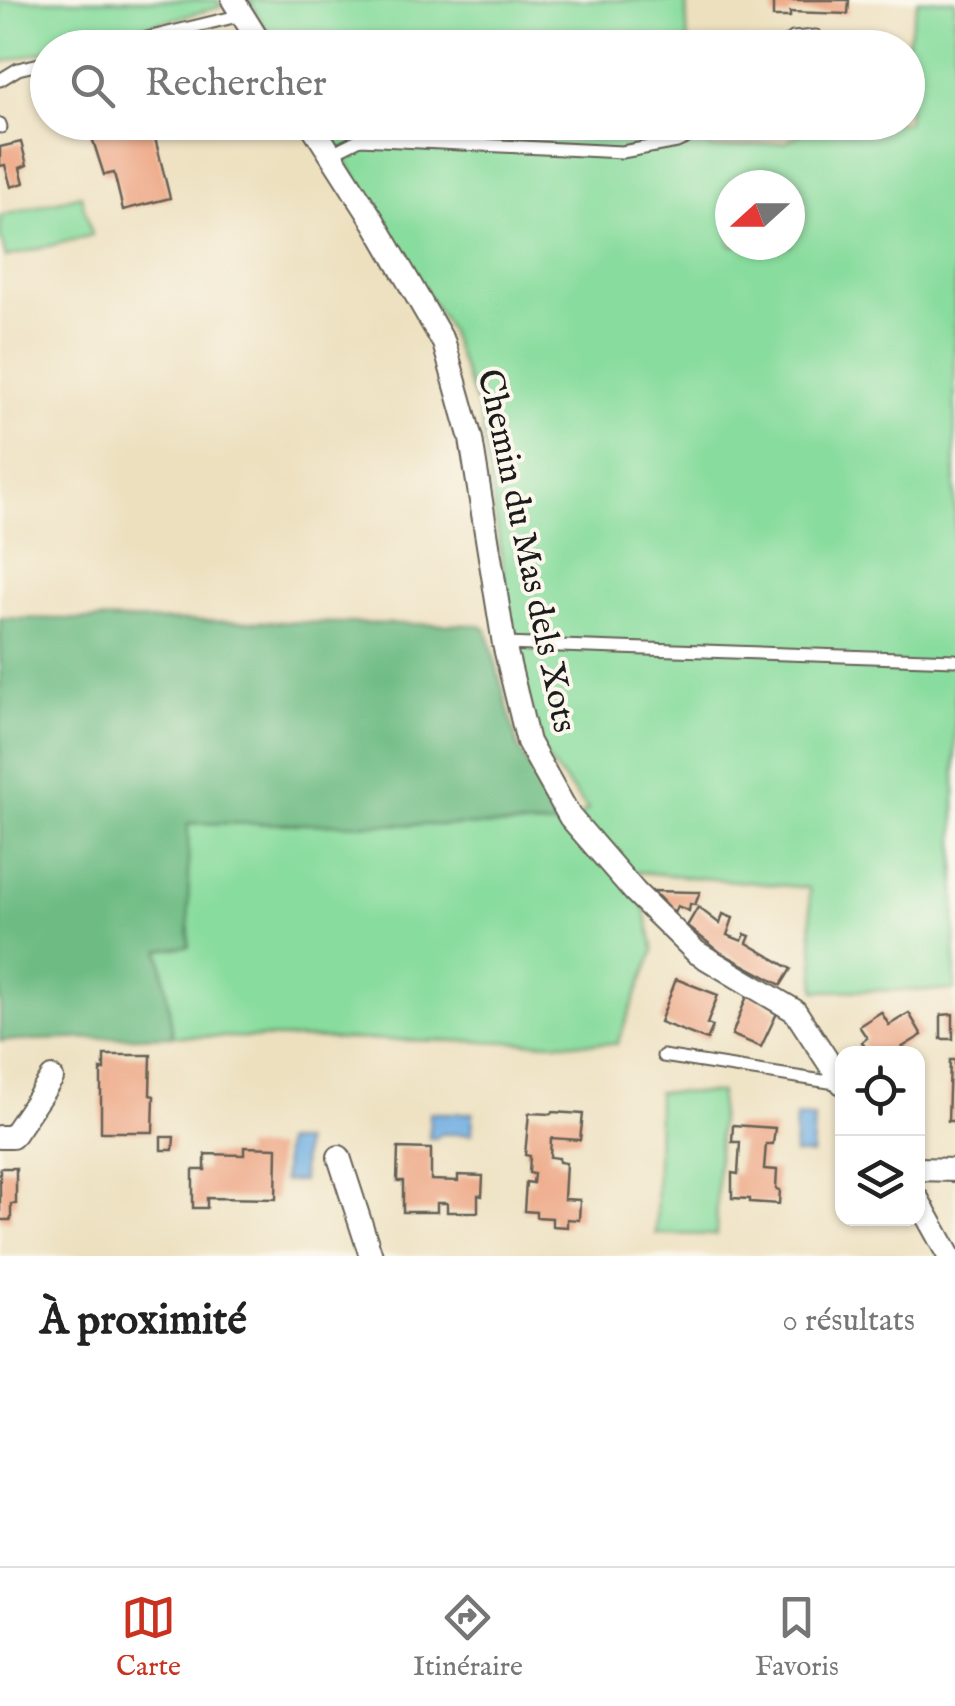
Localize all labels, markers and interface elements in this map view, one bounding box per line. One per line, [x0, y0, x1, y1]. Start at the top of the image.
search box [30, 30, 925, 140]
icon: search [65, 58, 120, 113]
text: Rechercher [145, 61, 327, 109]
north arrow [715, 170, 805, 260]
street label: Chemin du Mas dels Xots [466, 365, 586, 737]
map controls [835, 1046, 925, 1226]
button: locate [835, 1046, 925, 1136]
button: layers [835, 1136, 925, 1226]
text: À proximité [40, 1295, 247, 1348]
text: 0 résultats [782, 1301, 915, 1342]
tab: Carte [116, 1590, 181, 1685]
tab: Itinéraire [413, 1590, 523, 1685]
tab: Favoris [755, 1590, 839, 1685]

